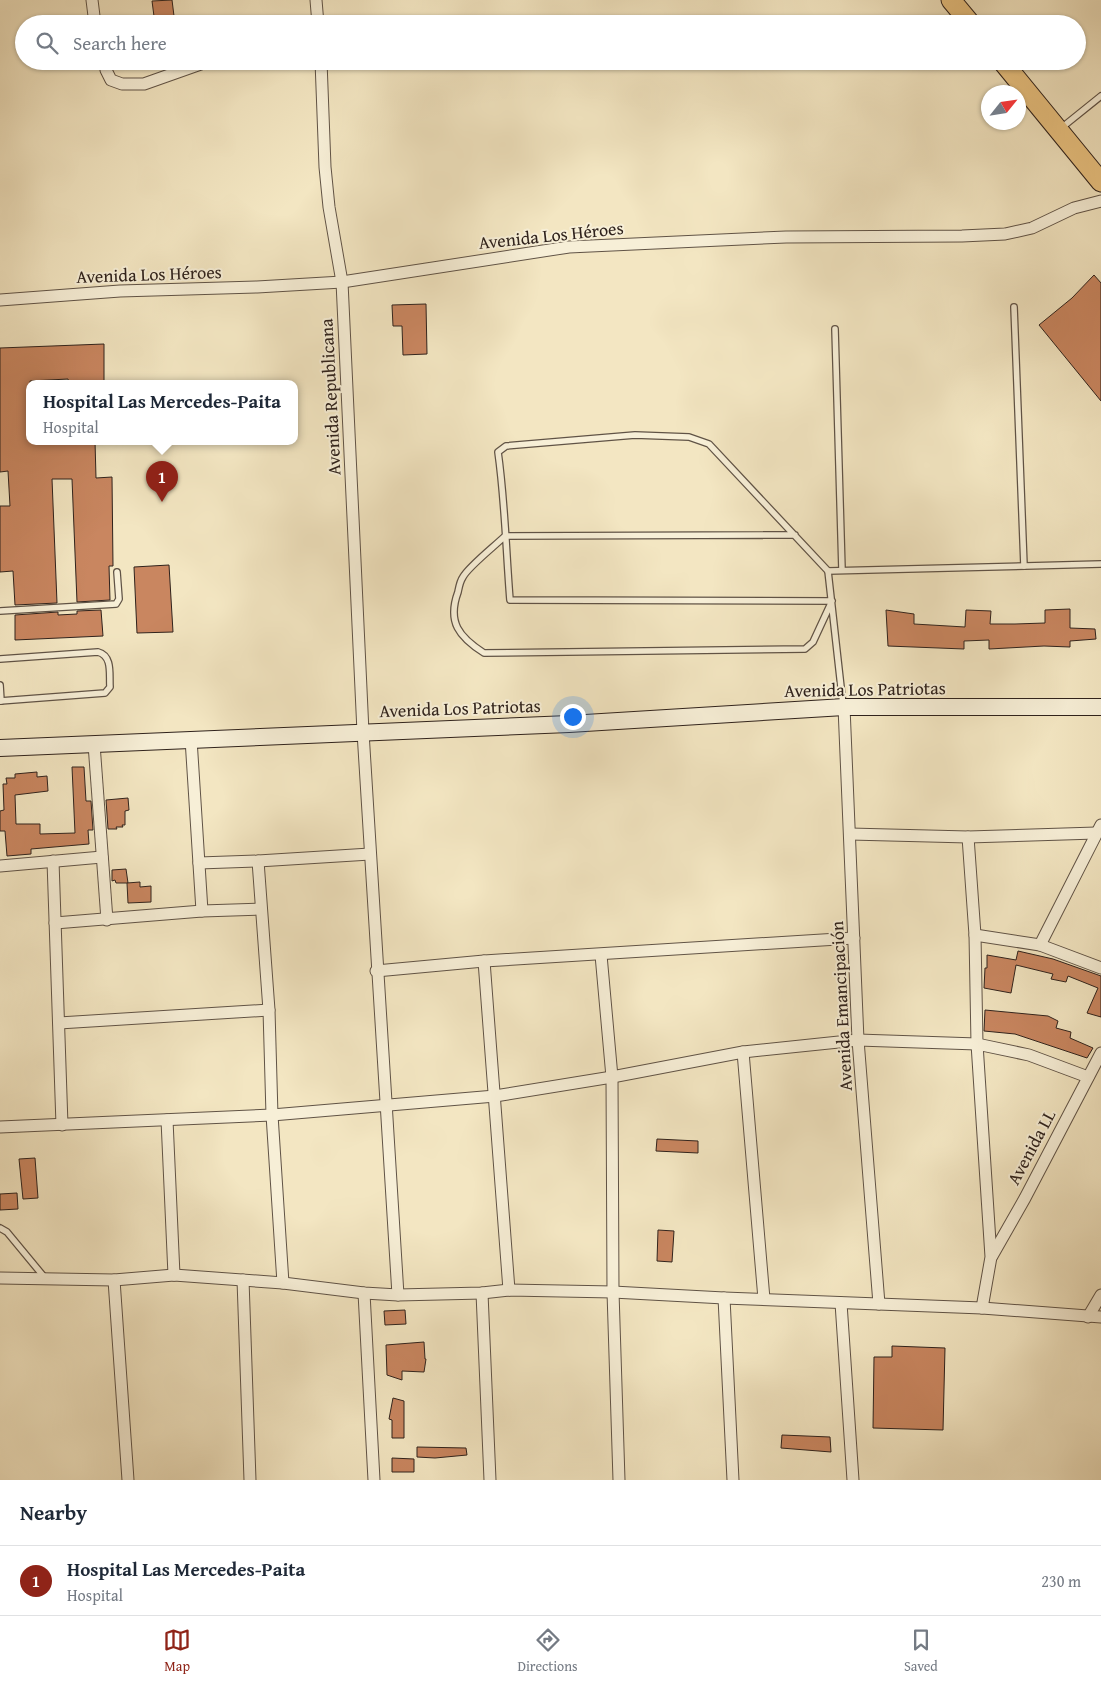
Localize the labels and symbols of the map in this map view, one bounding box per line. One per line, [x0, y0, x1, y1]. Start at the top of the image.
north arrow [981, 85, 1026, 130]
street label: Avenida Los Héroes [477, 214, 625, 256]
street label: Avenida Los Héroes [76, 258, 222, 290]
street label: Avenida Republicana [312, 317, 348, 476]
pin: 1 [146, 461, 178, 502]
street label: Avenida Los Patriotas [784, 674, 946, 704]
street label: Avenida Los Patriotas [379, 692, 541, 724]
your location [560, 704, 586, 730]
street label: Avenida Emancipación [823, 920, 859, 1092]
street label: Avenida LL [1000, 1104, 1062, 1189]

